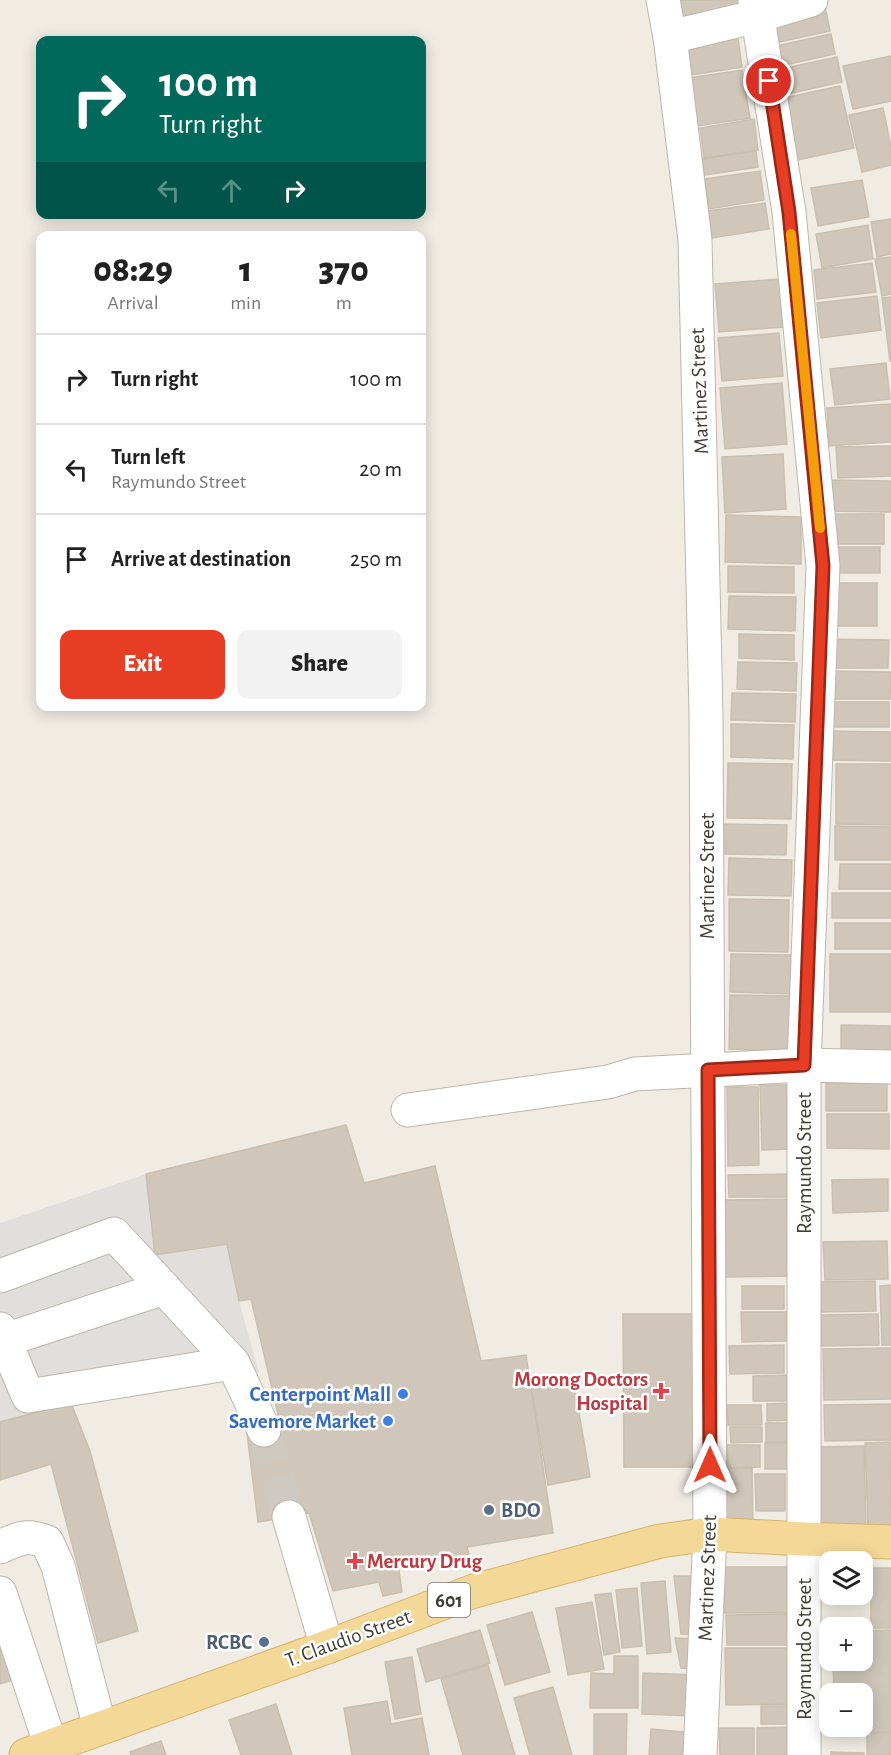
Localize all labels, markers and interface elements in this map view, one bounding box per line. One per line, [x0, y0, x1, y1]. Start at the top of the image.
pin [743, 55, 794, 106]
icon: right [60, 60, 138, 138]
text: 100 m [159, 62, 258, 104]
icon: arrive [752, 64, 785, 97]
text: Turn right [159, 111, 262, 138]
icon: left [152, 174, 185, 207]
icon: ahead [215, 174, 248, 207]
icon: right [278, 174, 311, 207]
text: 08:29 [93, 252, 173, 288]
text: 1 [239, 252, 252, 288]
text: 370 [318, 252, 369, 288]
text: Arrival [107, 293, 159, 313]
text: min [230, 293, 261, 313]
text: m [336, 293, 352, 313]
street label: Martinez Street [687, 327, 712, 455]
icon: right [60, 363, 93, 396]
text: Turn right [111, 368, 198, 390]
text: 100 m [350, 368, 402, 390]
text: Turn left [111, 446, 185, 468]
icon: left [60, 453, 93, 486]
text: 20 m [359, 458, 402, 480]
text: Raymundo Street [111, 472, 246, 492]
icon: arrive [60, 543, 93, 576]
text: Arrive at destination [111, 548, 291, 570]
text: 250 m [350, 548, 402, 570]
button: Exit [60, 630, 225, 699]
button: Share [237, 630, 402, 699]
street label: Martinez Street [697, 812, 718, 939]
street label: Raymundo Street [794, 1092, 815, 1234]
place label: Morong Doctors Hospital [514, 1369, 648, 1414]
marker: Morong Doctors Hospital [652, 1382, 670, 1400]
place label: Centerpoint Mall [250, 1384, 391, 1405]
marker: Centerpoint Mall [396, 1387, 410, 1401]
place label: Savemore Market [229, 1411, 376, 1432]
marker: Savemore Market [381, 1414, 395, 1428]
position arrow [678, 1433, 742, 1497]
place label: BDO [501, 1500, 540, 1521]
marker: BDO [482, 1503, 496, 1517]
street label: Martinez Street [695, 1514, 720, 1642]
place label: Mercury Drug [367, 1551, 483, 1572]
map controls [819, 1551, 873, 1737]
button: layers [819, 1551, 873, 1605]
marker: Mercury Drug [348, 1554, 362, 1568]
street label: Raymundo Street [794, 1578, 815, 1720]
road number: 601 [428, 1583, 470, 1617]
street label: T. Claudio Street [282, 1606, 414, 1671]
button: + [819, 1617, 873, 1671]
place label: RCBC [206, 1632, 252, 1653]
marker: RCBC [257, 1635, 271, 1649]
button: − [819, 1683, 873, 1737]

